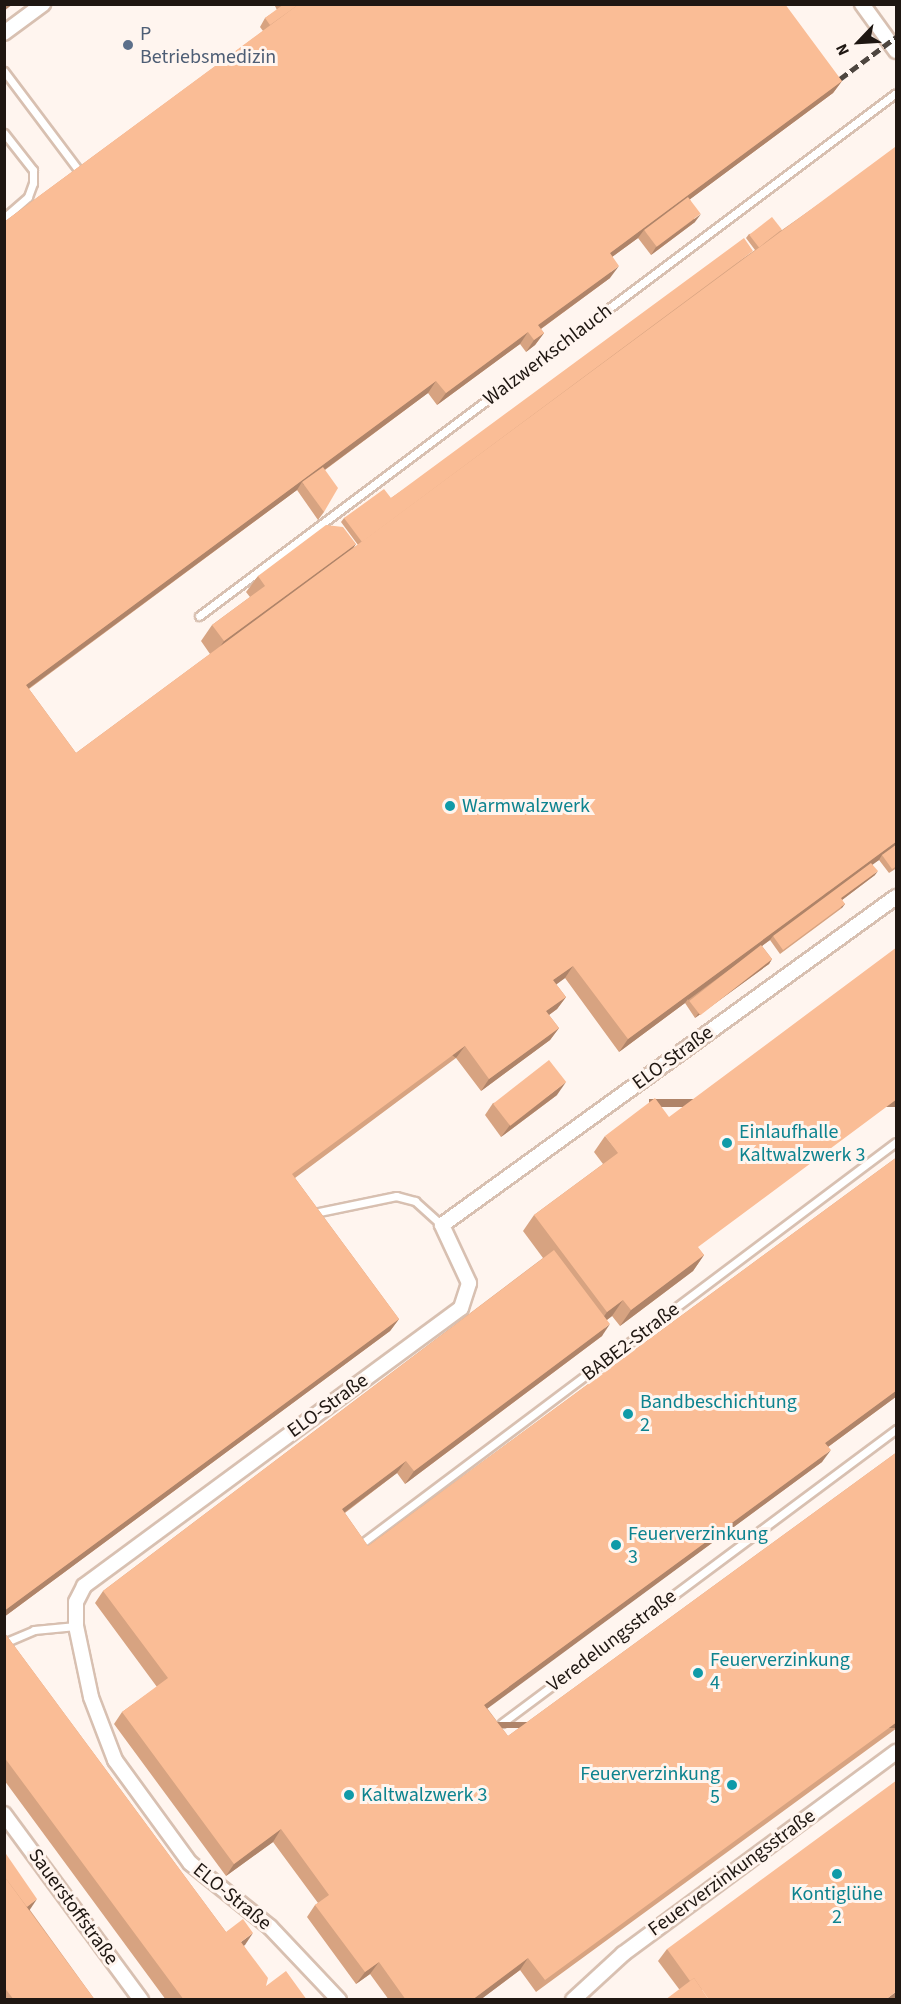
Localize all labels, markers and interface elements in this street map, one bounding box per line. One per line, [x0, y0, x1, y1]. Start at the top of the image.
north arrow [829, 12, 889, 72]
place label: P Betriebsmedizin [140, 22, 276, 69]
marker: P Betriebsmedizin [121, 38, 135, 52]
text: N [830, 40, 855, 59]
street label: Walzwerkschlauch [479, 299, 617, 411]
place label: Warmwalzwerk [462, 794, 590, 818]
marker: Warmwalzwerk [443, 799, 457, 813]
street label: ELO-Straße [628, 1021, 718, 1095]
place label: Einlaufhalle Kaltwalzwerk 3 [739, 1120, 865, 1167]
marker: Einlaufhalle Kaltwalzwerk 3 [720, 1136, 734, 1150]
street label: BABE2-Straße [578, 1298, 684, 1386]
street label: ELO-Straße [283, 1369, 373, 1443]
place label: Bandbeschichtung 2 [640, 1390, 797, 1437]
marker: Bandbeschichtung 2 [621, 1407, 635, 1421]
place label: Feuerverzinkung 3 [628, 1522, 768, 1569]
marker: Feuerverzinkung 3 [609, 1538, 623, 1552]
street label: Veredelungsstraße [543, 1585, 681, 1697]
place label: Feuerverzinkung 4 [710, 1649, 850, 1696]
marker: Feuerverzinkung 4 [691, 1666, 705, 1680]
place label: Feuerverzinkung 5 [580, 1762, 720, 1809]
marker: Feuerverzinkung 5 [725, 1778, 739, 1792]
place label: Kaltwalzwerk 3 [361, 1783, 487, 1807]
marker: Kaltwalzwerk 3 [342, 1788, 356, 1802]
street label: Feuerverzinkungsstraße [644, 1804, 820, 1942]
street label: Sauerstoffstraße [23, 1844, 123, 1970]
street label: ELO-Straße [188, 1858, 276, 1936]
marker: Kontiglühe 2 [830, 1867, 844, 1881]
place label: Kontiglühe 2 [791, 1883, 883, 1930]

